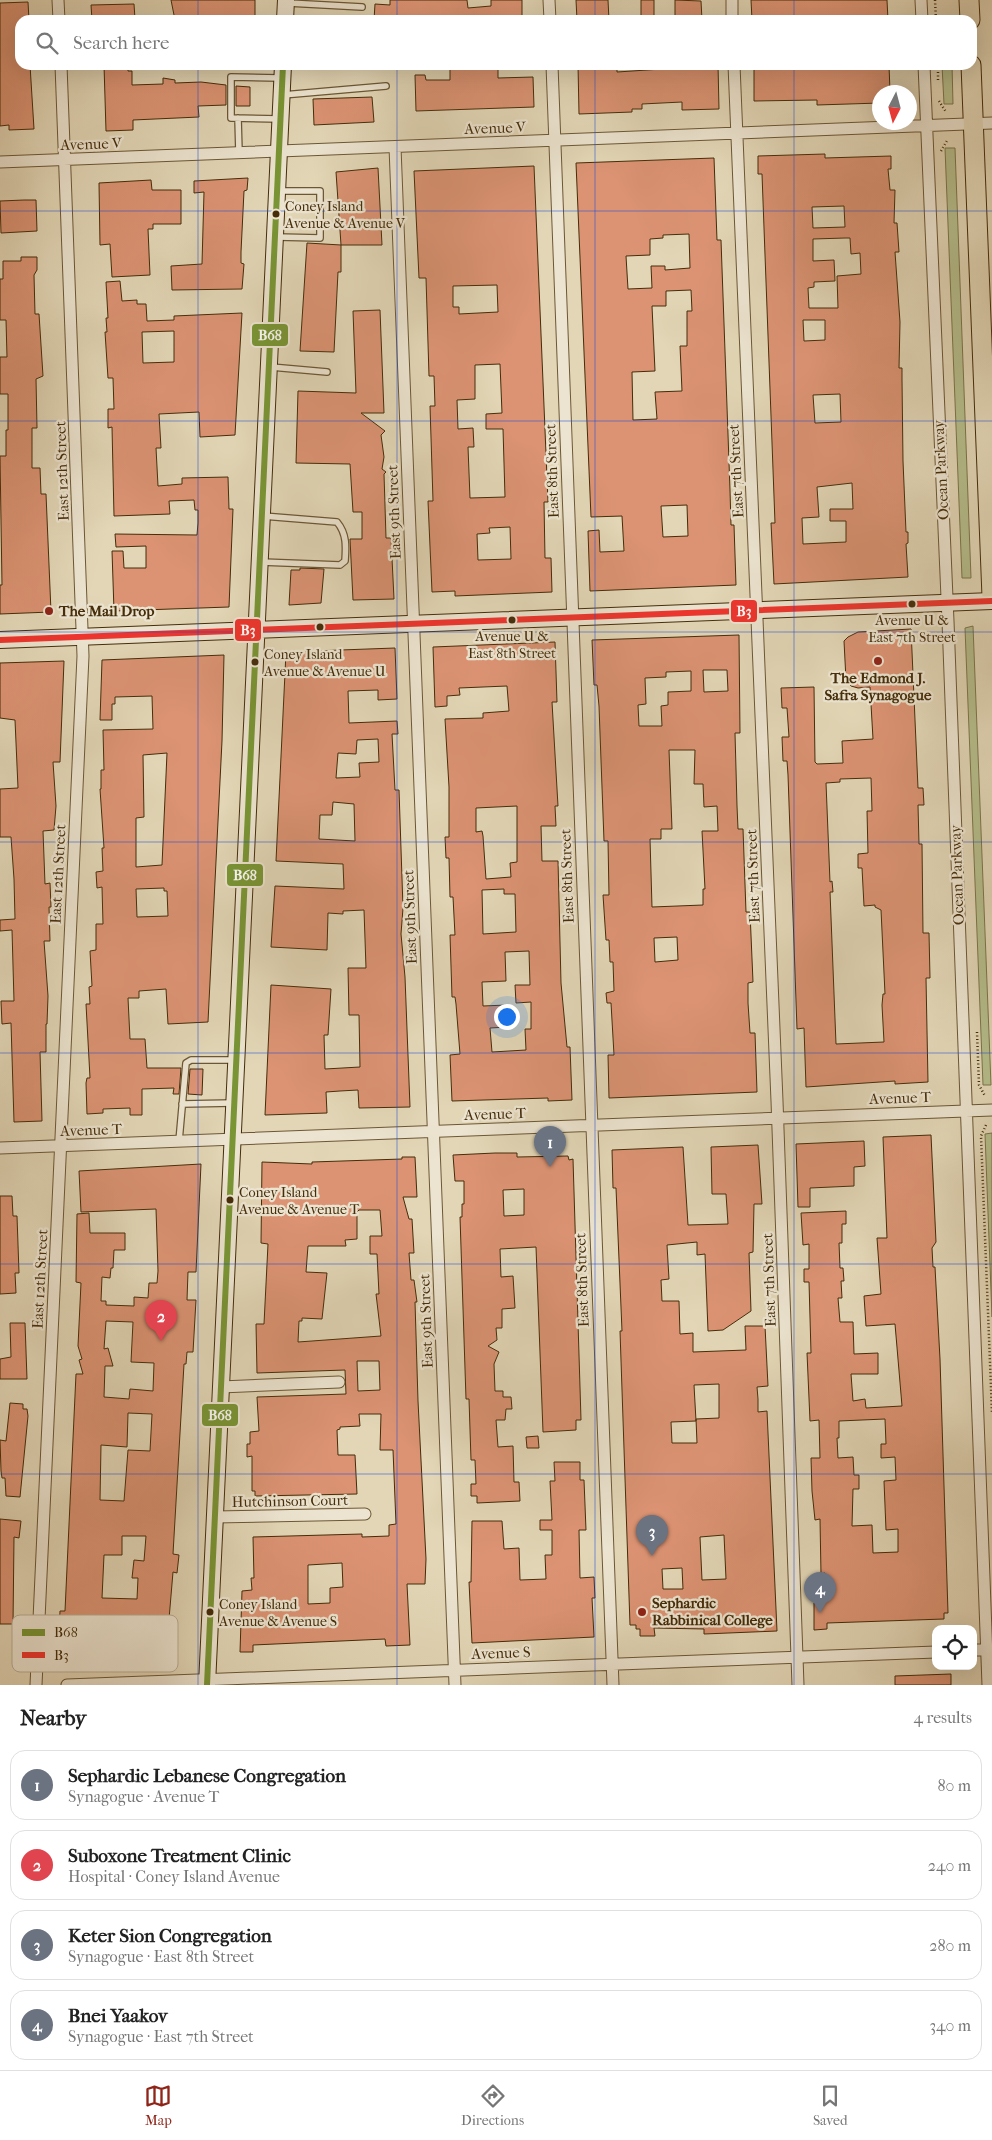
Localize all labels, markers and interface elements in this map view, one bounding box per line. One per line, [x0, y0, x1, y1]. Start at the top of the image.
search box [15, 15, 977, 70]
icon: search [33, 29, 61, 57]
text: Search here [73, 32, 169, 54]
north arrow [872, 85, 917, 130]
street label: Avenue V [463, 118, 527, 138]
street label: Avenue V [59, 134, 123, 154]
place label: Coney Island Avenue & Avenue V [284, 198, 406, 232]
marker: Coney Island Avenue & Avenue V [271, 209, 281, 219]
line badge: B68 [251, 323, 289, 347]
text: B68 [258, 327, 282, 344]
street label: Ocean Parkway [929, 418, 953, 521]
street label: East 12th Street [51, 420, 73, 521]
street label: East 8th Street [541, 423, 563, 518]
street label: East 7th Street [725, 423, 747, 518]
street label: East 9th Street [383, 464, 405, 560]
line badge: B3 [730, 599, 758, 623]
marker: Avenue U & East 7th Street [907, 599, 917, 609]
place label: The Mail Drop [58, 602, 154, 620]
text: B3 [737, 603, 752, 620]
marker: The Mail Drop [43, 605, 55, 617]
place label: Avenue U & East 7th Street [868, 612, 956, 646]
marker: Avenue U & East 8th Street [507, 615, 517, 625]
line badge: B3 [234, 618, 262, 642]
text: B3 [241, 622, 256, 639]
unlabelled marker [315, 622, 325, 632]
place label: Avenue U & East 8th Street [468, 628, 556, 662]
place label: Coney Island Avenue & Avenue U [263, 646, 386, 680]
marker: The Edmond J. Safra Synagogue [872, 655, 884, 667]
marker: Coney Island Avenue & Avenue U [250, 657, 260, 667]
place label: The Edmond J. Safra Synagogue [825, 669, 932, 704]
street label: East 12th Street [46, 823, 70, 924]
street label: Ocean Parkway [946, 824, 968, 925]
street label: East 8th Street [556, 828, 578, 923]
street label: East 7th Street [742, 828, 764, 923]
line badge: B68 [226, 863, 264, 887]
text: B68 [233, 867, 257, 884]
street label: East 9th Street [399, 869, 421, 965]
your location [494, 1004, 520, 1030]
street label: Avenue T [868, 1088, 932, 1108]
street label: Avenue T [463, 1104, 527, 1124]
street label: Avenue T [59, 1120, 123, 1140]
pin: 1 [534, 1126, 566, 1167]
place label: Coney Island Avenue & Avenue T [238, 1184, 360, 1218]
marker: Coney Island Avenue & Avenue T [225, 1195, 235, 1205]
street label: East 12th Street [28, 1228, 52, 1329]
street label: East 8th Street [571, 1232, 593, 1327]
street label: East 7th Street [758, 1232, 780, 1327]
street label: East 9th Street [415, 1273, 437, 1369]
pin: 2 [145, 1300, 177, 1341]
line badge: B68 [201, 1403, 239, 1427]
text: B68 [208, 1407, 232, 1424]
street label: Hutchinson Court [232, 1491, 349, 1511]
pin: 3 [636, 1515, 668, 1556]
pin: 4 [804, 1572, 836, 1613]
place label: Sephardic Rabbinical College [652, 1594, 773, 1629]
place label: Coney Island Avenue & Avenue S [218, 1596, 337, 1630]
marker: Sephardic Rabbinical College [636, 1606, 648, 1618]
marker: Coney Island Avenue & Avenue S [205, 1607, 215, 1617]
legend [12, 1615, 178, 1672]
text: B68 [54, 1624, 78, 1641]
map controls [932, 1625, 977, 1670]
button: locate [932, 1625, 977, 1670]
street label: Avenue S [470, 1643, 531, 1663]
text: B3 [54, 1647, 69, 1664]
text: Nearby [20, 1706, 86, 1730]
text: 4 results [914, 1708, 972, 1727]
text: Sephardic Lebanese Congregation [68, 1765, 346, 1787]
text: 1 [34, 1776, 40, 1795]
text: 80 m [937, 1776, 971, 1795]
text: Synagogue · Avenue T [68, 1787, 219, 1806]
text: Suboxone Treatment Clinic [68, 1845, 291, 1867]
text: 2 [33, 1856, 41, 1875]
text: 240 m [928, 1856, 971, 1875]
text: Hospital · Coney Island Avenue [68, 1867, 280, 1886]
text: Keter Sion Congregation [68, 1925, 272, 1947]
text: 3 [34, 1936, 40, 1955]
text: 280 m [929, 1936, 971, 1955]
text: Synagogue · East 8th Street [68, 1947, 254, 1966]
text: Bnei Yaakov [68, 2005, 168, 2027]
text: 4 [32, 2016, 42, 2035]
text: 340 m [929, 2016, 971, 2035]
text: Synagogue · East 7th Street [68, 2027, 254, 2046]
tab: Map [144, 2082, 172, 2129]
tab: Directions [461, 2082, 524, 2129]
tab: Saved [813, 2082, 848, 2129]

